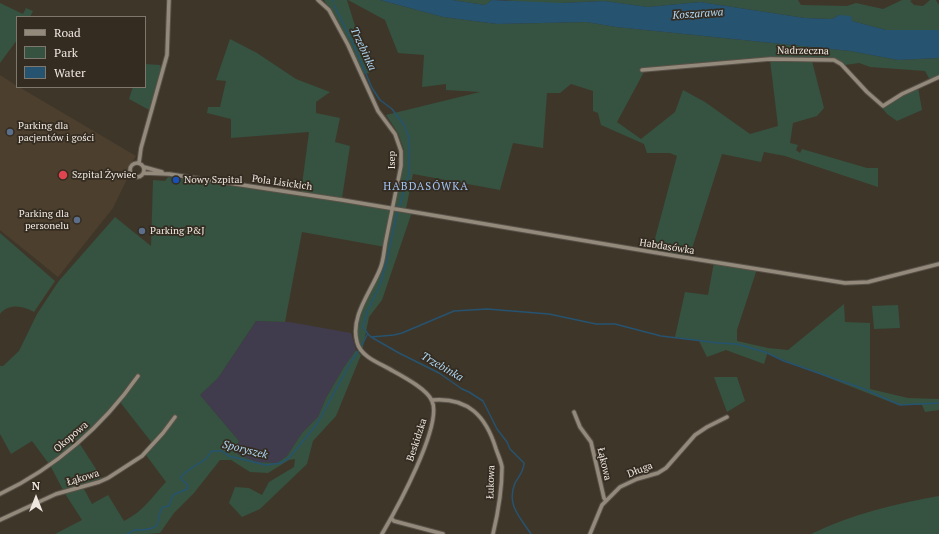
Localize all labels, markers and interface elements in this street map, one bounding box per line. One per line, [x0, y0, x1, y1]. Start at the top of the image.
water label: Koszarawa [672, 6, 724, 22]
legend [16, 16, 146, 88]
text: Road [54, 25, 81, 40]
water label: Trzebinka [347, 25, 379, 73]
text: Park [54, 45, 78, 60]
street label: Nadrzeczna [777, 45, 829, 57]
text: Water [54, 65, 86, 80]
place label: Parking dla pacjentów i gości [18, 120, 94, 144]
marker: Parking dla pacjentów i gości [5, 127, 15, 137]
street label: Isep [386, 151, 398, 169]
marker: Szpital Żywiec [57, 169, 69, 181]
place label: Szpital Żywiec [72, 169, 136, 181]
street label: Pola Lisickich [251, 173, 313, 193]
place label: Nowy Szpital [184, 174, 242, 186]
marker: Nowy Szpital [171, 175, 181, 185]
district label: HABDASÓWKA [383, 180, 469, 194]
place label: Parking dla personelu [19, 208, 69, 232]
marker: Parking dla personelu [72, 215, 82, 225]
place label: Parking P&J [150, 225, 205, 237]
marker: Parking P&J [137, 226, 147, 236]
street label: Habdasówka [639, 237, 695, 257]
water label: Trzebinka [419, 350, 465, 384]
street label: Beskidzka [404, 417, 430, 463]
street label: Okopowa [51, 419, 91, 455]
water label: Sporyszek [221, 438, 269, 462]
street label: Łąkowa [594, 446, 614, 482]
street label: Długa [626, 460, 654, 480]
street label: Łukowa [484, 465, 498, 499]
street label: Łąkowa [65, 467, 101, 489]
north arrow [16, 478, 56, 518]
text: N [32, 479, 40, 493]

